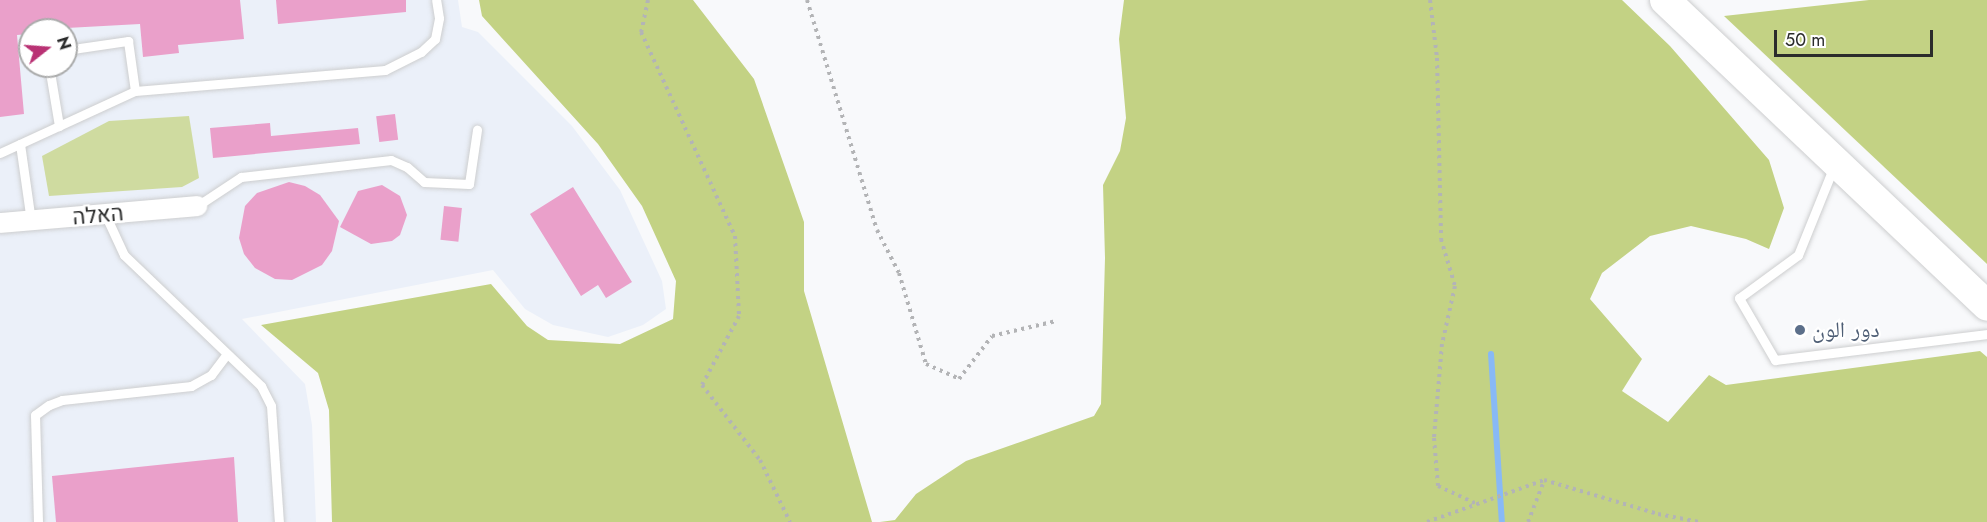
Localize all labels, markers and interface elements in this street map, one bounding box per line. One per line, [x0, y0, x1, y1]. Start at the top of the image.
north arrow [18, 18, 78, 78]
scale bar [1777, 18, 1936, 56]
text: 50 m [1785, 27, 1825, 53]
text: N [51, 34, 77, 53]
street label: האלה [71, 200, 125, 230]
place label: دور الون [1812, 317, 1880, 343]
marker: دور الون [1793, 323, 1807, 337]

